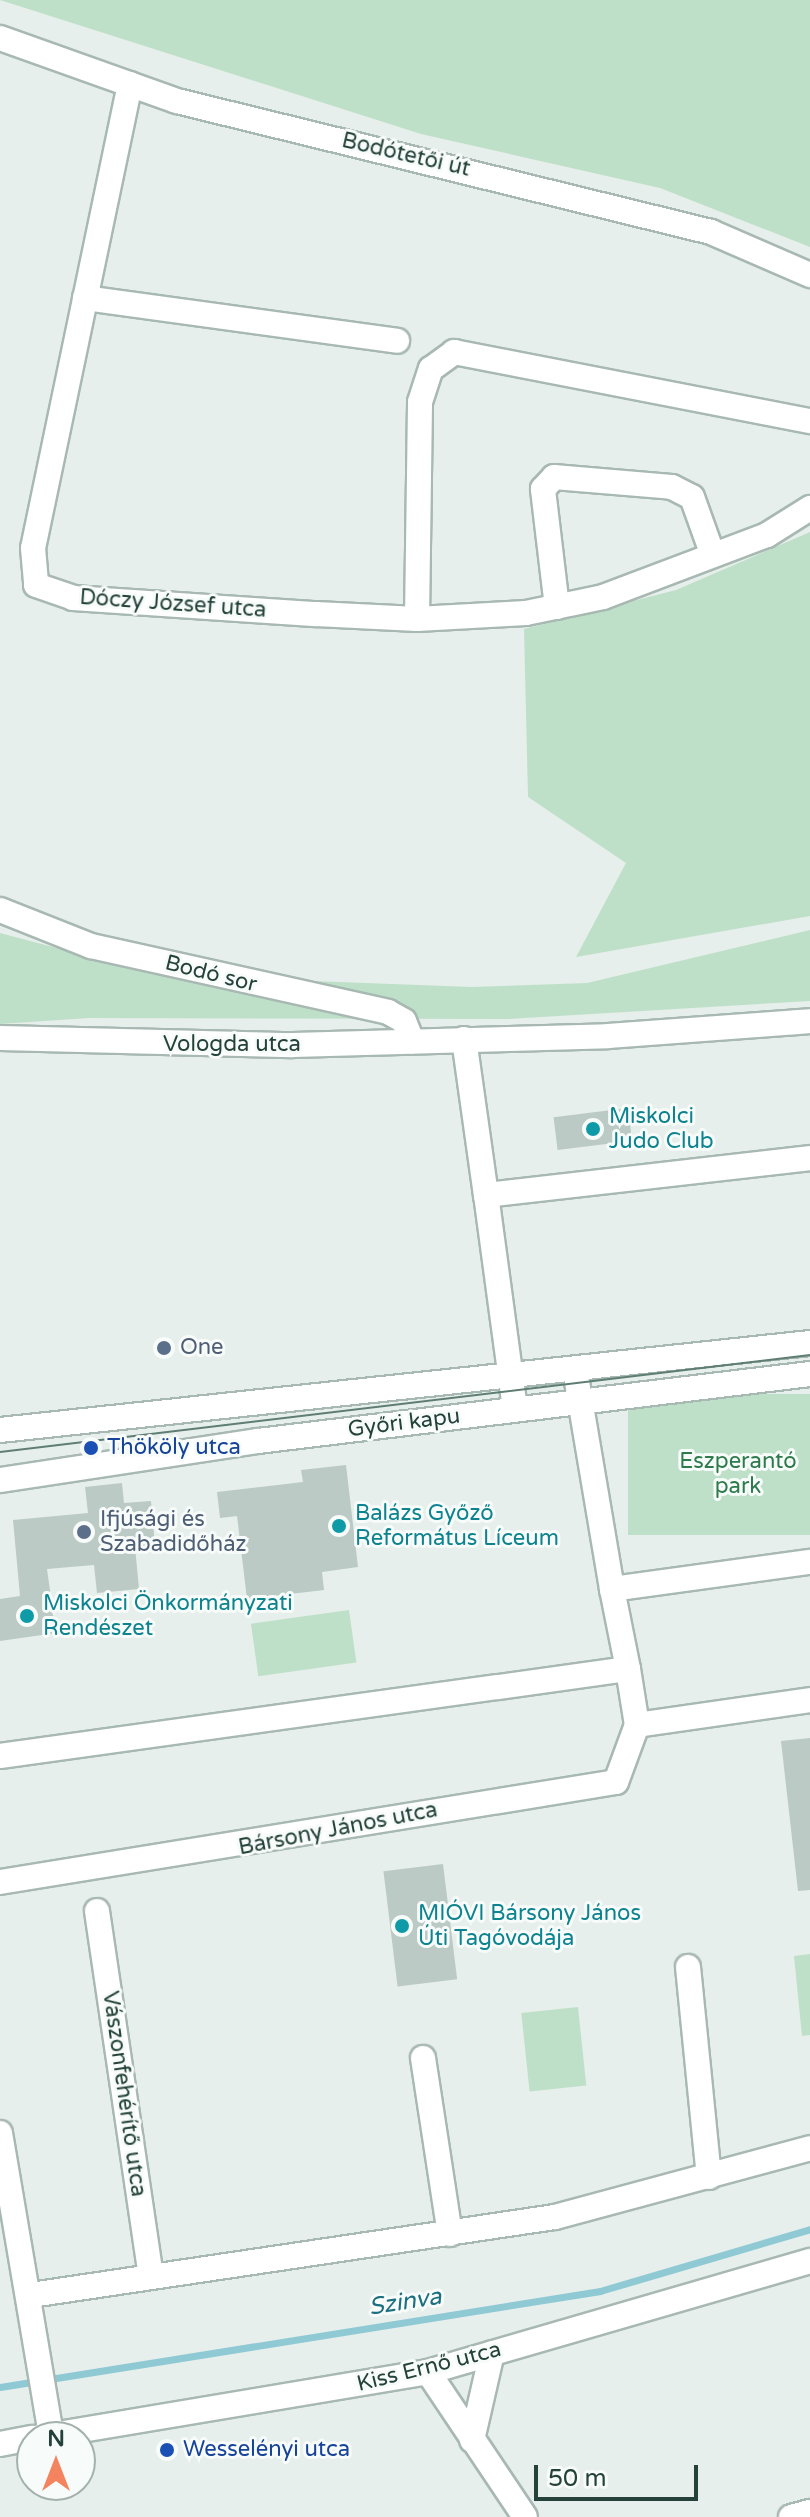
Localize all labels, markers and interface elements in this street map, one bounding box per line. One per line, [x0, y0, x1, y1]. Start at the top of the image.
street label: Bodótetői út [339, 127, 473, 183]
street label: Dóczy József utca [79, 584, 267, 624]
street label: Bodó sor [162, 950, 260, 998]
street label: Vologda utca [163, 1032, 301, 1058]
place label: Miskolci Judo Club [609, 1103, 714, 1154]
marker: Miskolci Judo Club [584, 1120, 602, 1138]
place label: One [180, 1335, 224, 1361]
marker: One [155, 1339, 173, 1357]
street label: Győri kapu [346, 1403, 462, 1443]
place label: Thököly utca [107, 1435, 241, 1461]
marker: Thököly utca [82, 1439, 100, 1457]
park label: Eszperantó park [679, 1448, 797, 1500]
place label: Balázs Győző Református Líceum [355, 1500, 559, 1552]
place label: Ifjúsági és Szabadidőház [100, 1506, 246, 1558]
marker: Balázs Győző Református Líceum [330, 1517, 348, 1535]
marker: Ifjúsági és Szabadidőház [75, 1523, 93, 1541]
place label: Miskolci Önkormányzati Rendészet [43, 1590, 293, 1642]
marker: Miskolci Önkormányzati Rendészet [18, 1607, 36, 1625]
street label: Bársony János utca [236, 1797, 440, 1861]
place label: MIÓVI Bársony János Úti Tagóvodája [418, 1900, 641, 1952]
marker: MIÓVI Bársony János Úti Tagóvodája [393, 1917, 411, 1935]
street label: Vászonfehérítő utca [96, 1989, 152, 2199]
water label: Szinva [367, 2282, 443, 2322]
street label: Kiss Ernő utca [354, 2336, 504, 2398]
north arrow [16, 2421, 96, 2501]
text: N [47, 2426, 65, 2452]
place label: Wesselényi utca [183, 2437, 350, 2463]
marker: Wesselényi utca [158, 2441, 176, 2459]
scale bar [538, 2449, 702, 2499]
text: 50 m [548, 2464, 606, 2493]

